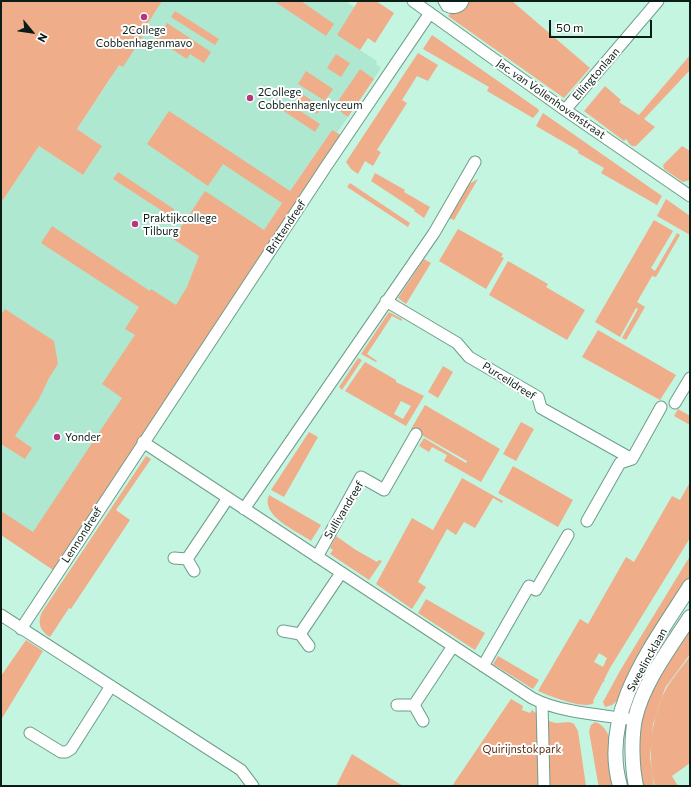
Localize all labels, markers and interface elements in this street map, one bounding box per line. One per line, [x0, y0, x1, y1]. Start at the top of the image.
north arrow [12, 12, 52, 52]
marker: 2College Cobbenhagenmavo [139, 12, 149, 22]
scale bar [551, 12, 654, 38]
text: 50 m [556, 20, 584, 34]
place label: 2College Cobbenhagenmavo [96, 23, 192, 49]
text: N [35, 31, 51, 45]
street label: Ellingtonlaan [570, 45, 622, 103]
street label: Jac. van Vollenhovenstraat [494, 56, 608, 142]
place label: 2College Cobbenhagenlyceum [258, 85, 363, 111]
marker: 2College Cobbenhagenlyceum [245, 93, 255, 103]
street label: Brittendreef [263, 198, 309, 256]
place label: Praktijkcollege Tilburg [143, 211, 217, 237]
marker: Praktijkcollege Tilburg [130, 219, 140, 229]
street label: Purcelldreef [480, 359, 538, 403]
place label: Yonder [65, 430, 101, 444]
marker: Yonder [52, 432, 62, 442]
street label: Sullivandreef [322, 479, 366, 541]
street label: Lennondreef [59, 505, 105, 565]
street label: Sweelincklaan [624, 626, 670, 694]
park label: Quirijnstokpark [483, 742, 561, 756]

